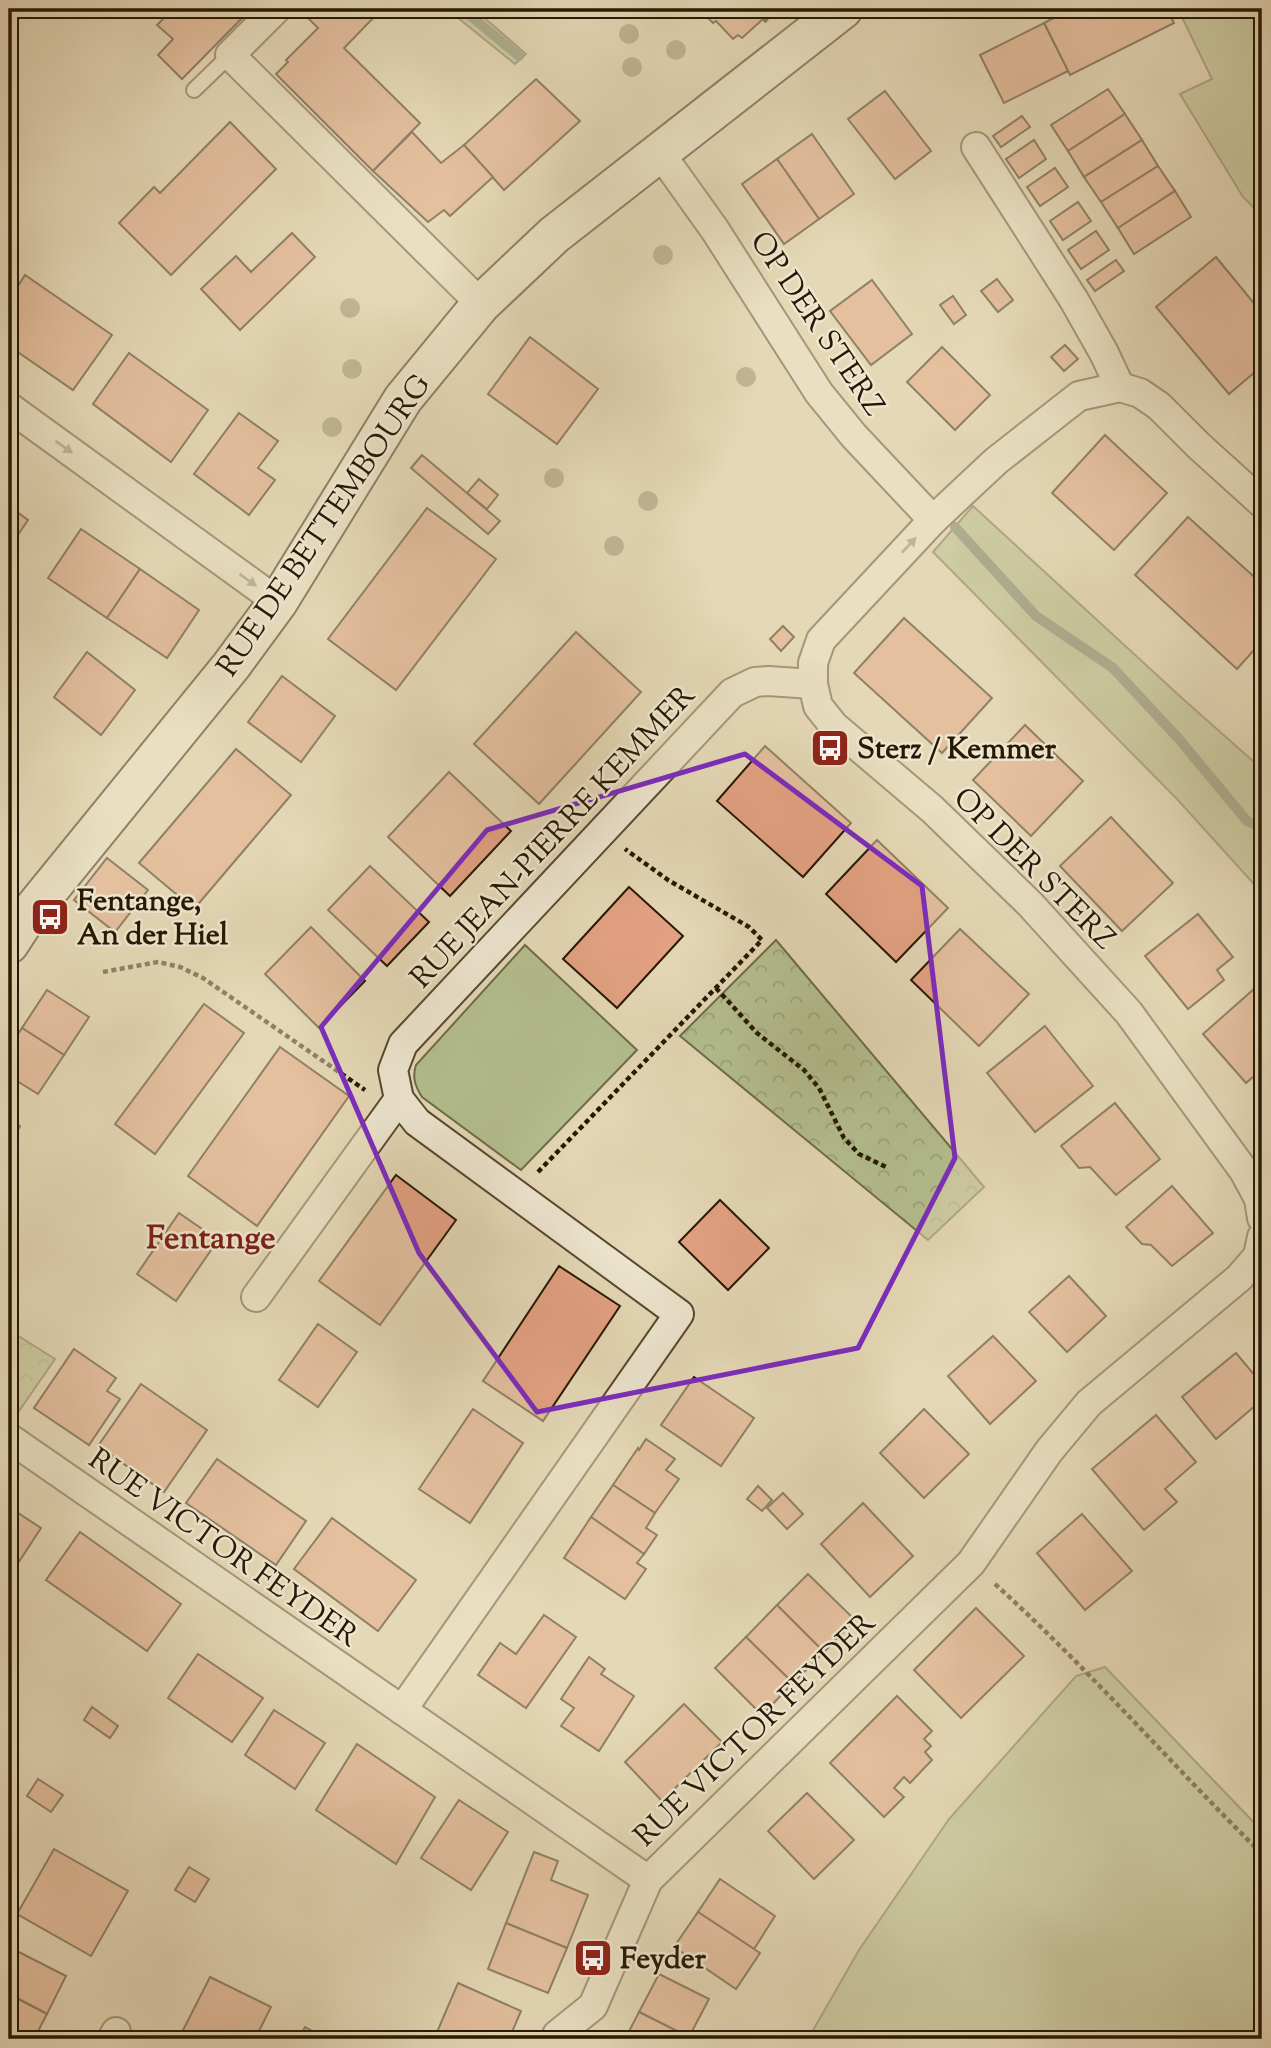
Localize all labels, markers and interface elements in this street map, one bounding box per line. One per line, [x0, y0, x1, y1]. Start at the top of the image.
street label: OP DER STERZ [738, 224, 894, 425]
street label: RUE DE BETTEMBOURG [208, 367, 442, 686]
one-way arrow [55, 439, 73, 453]
one-way arrow [901, 537, 917, 554]
one-way arrow [239, 573, 257, 587]
street label: RUE JEAN-PIERRE KEMMER [401, 676, 707, 999]
bus stop icon: Sterz / Kemmer [809, 727, 851, 769]
place label: Sterz / Kemmer [857, 729, 1057, 772]
street label: OP DER STERZ [942, 779, 1124, 961]
place label: Fentange, An der Hiel [77, 881, 229, 958]
bus stop icon: Fentange, An der Hiel [29, 896, 71, 938]
district label: Fentange [146, 1216, 276, 1264]
street label: RUE VICTOR FEYDER [79, 1439, 367, 1659]
street label: RUE VICTOR FEYDER [625, 1603, 887, 1858]
bus stop icon: Feyder [572, 1937, 614, 1979]
place label: Feyder [620, 1939, 707, 1982]

